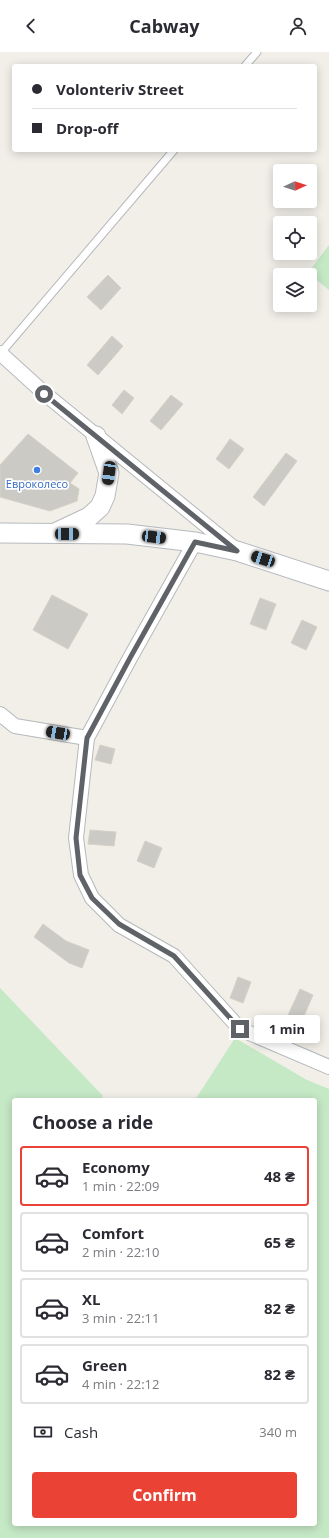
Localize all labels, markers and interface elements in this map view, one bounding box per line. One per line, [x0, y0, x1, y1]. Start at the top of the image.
text: Cabway [129, 14, 200, 38]
icon: back [20, 15, 42, 37]
icon: person [287, 15, 309, 37]
text: Volonteriv Street [56, 79, 184, 99]
text: Drop-off [56, 118, 118, 138]
north arrow [273, 164, 317, 208]
map controls [273, 164, 317, 312]
button: locate [273, 216, 317, 260]
button: layers [273, 268, 317, 312]
route start [35, 385, 53, 403]
car [101, 460, 117, 486]
marker: Евроколесо [32, 465, 42, 475]
place label: Евроколесо [6, 476, 69, 491]
car [55, 528, 79, 540]
car [141, 530, 167, 544]
car [250, 550, 276, 568]
car [45, 725, 71, 741]
callout: 1 min [254, 1015, 320, 1043]
route end [231, 1020, 249, 1038]
text: 1 min [269, 1020, 305, 1038]
text: Choose a ride [32, 1110, 153, 1134]
text: Economy [82, 1157, 150, 1177]
icon: car [34, 1158, 70, 1194]
text: 48 ₴ [264, 1166, 295, 1186]
text: 1 min · 22:09 [82, 1177, 159, 1195]
text: Comfort [82, 1223, 144, 1243]
icon: car [34, 1224, 70, 1260]
text: 65 ₴ [264, 1232, 295, 1252]
text: 2 min · 22:10 [82, 1243, 159, 1261]
text: XL [82, 1289, 100, 1309]
icon: car [34, 1290, 70, 1326]
text: 82 ₴ [264, 1298, 295, 1318]
text: 3 min · 22:11 [82, 1309, 159, 1327]
text: Green [82, 1355, 127, 1375]
icon: car [34, 1356, 70, 1392]
text: 82 ₴ [264, 1364, 295, 1384]
text: 4 min · 22:12 [82, 1375, 159, 1393]
icon: cash [32, 1421, 54, 1443]
text: Cash [64, 1422, 98, 1442]
text: 340 m [259, 1423, 297, 1441]
button: Confirm [32, 1472, 297, 1518]

